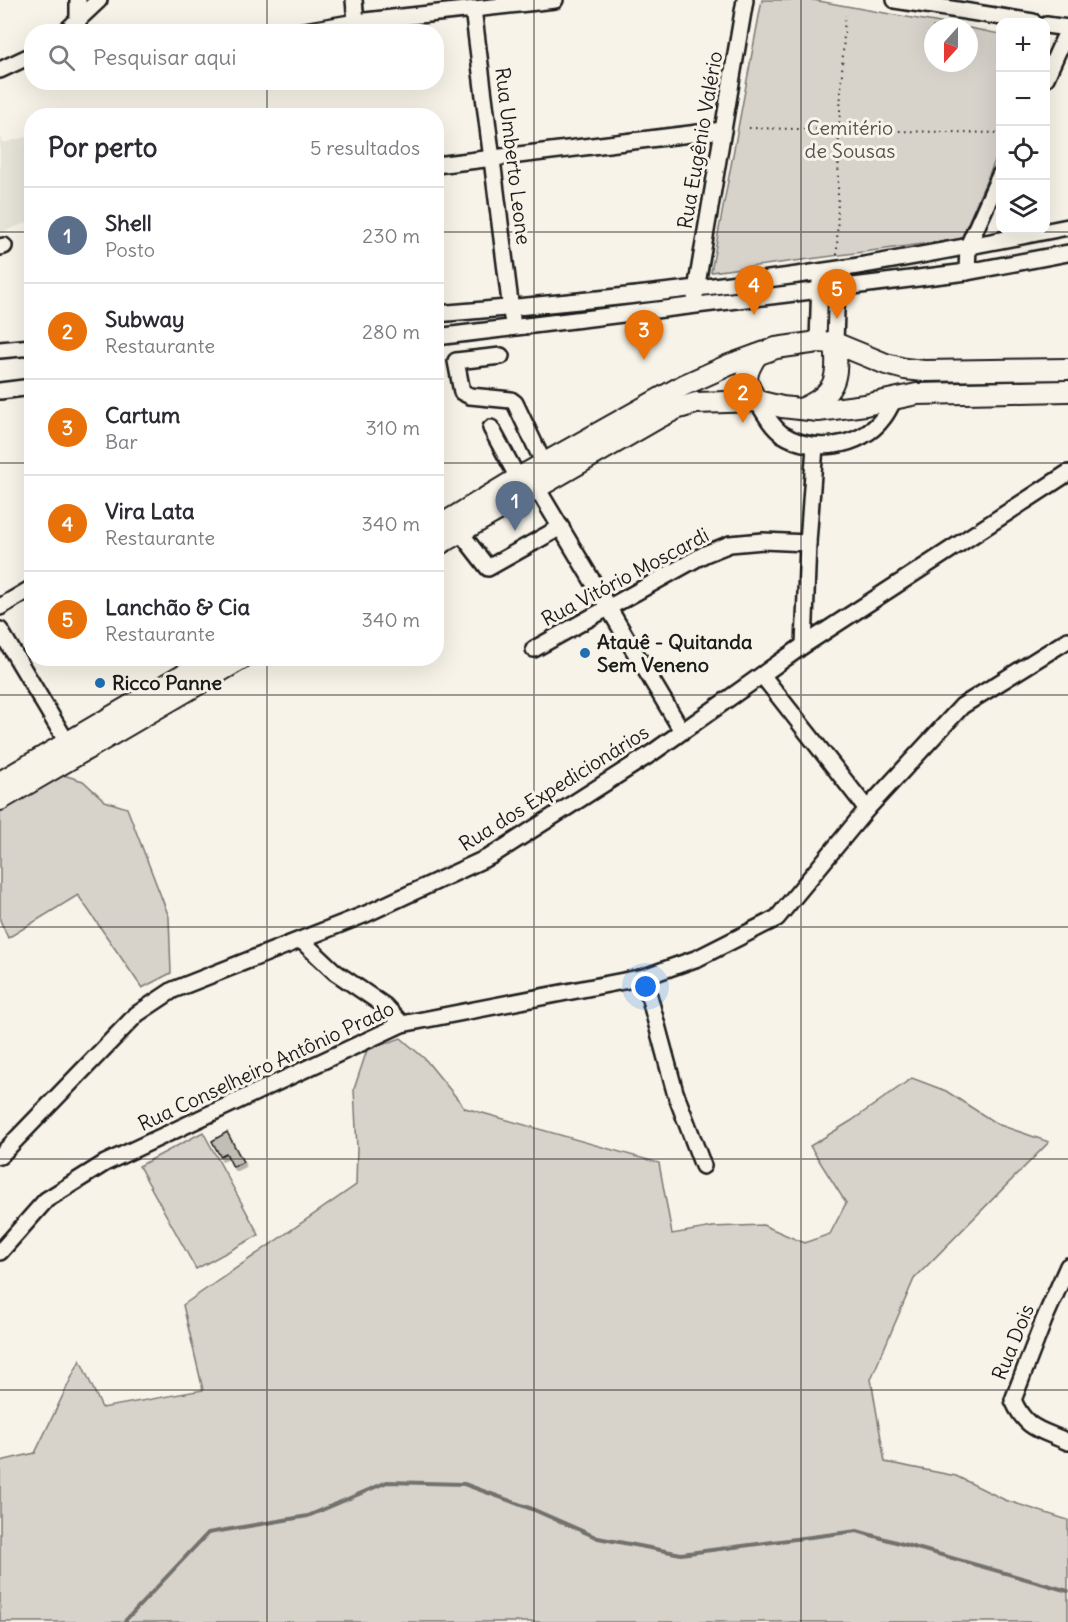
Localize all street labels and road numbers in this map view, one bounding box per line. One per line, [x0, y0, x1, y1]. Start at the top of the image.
street label: Rua Eugênio Valério [672, 49, 727, 231]
street label: Rua Umberto Leone [490, 66, 537, 246]
street label: Rua Vitório Moscardi [537, 522, 713, 631]
street label: Rua dos Expedicionários [454, 719, 653, 856]
street label: Rua Conselheiro Antônio Prado [134, 995, 398, 1136]
street label: Rua Dois [986, 1300, 1039, 1383]

